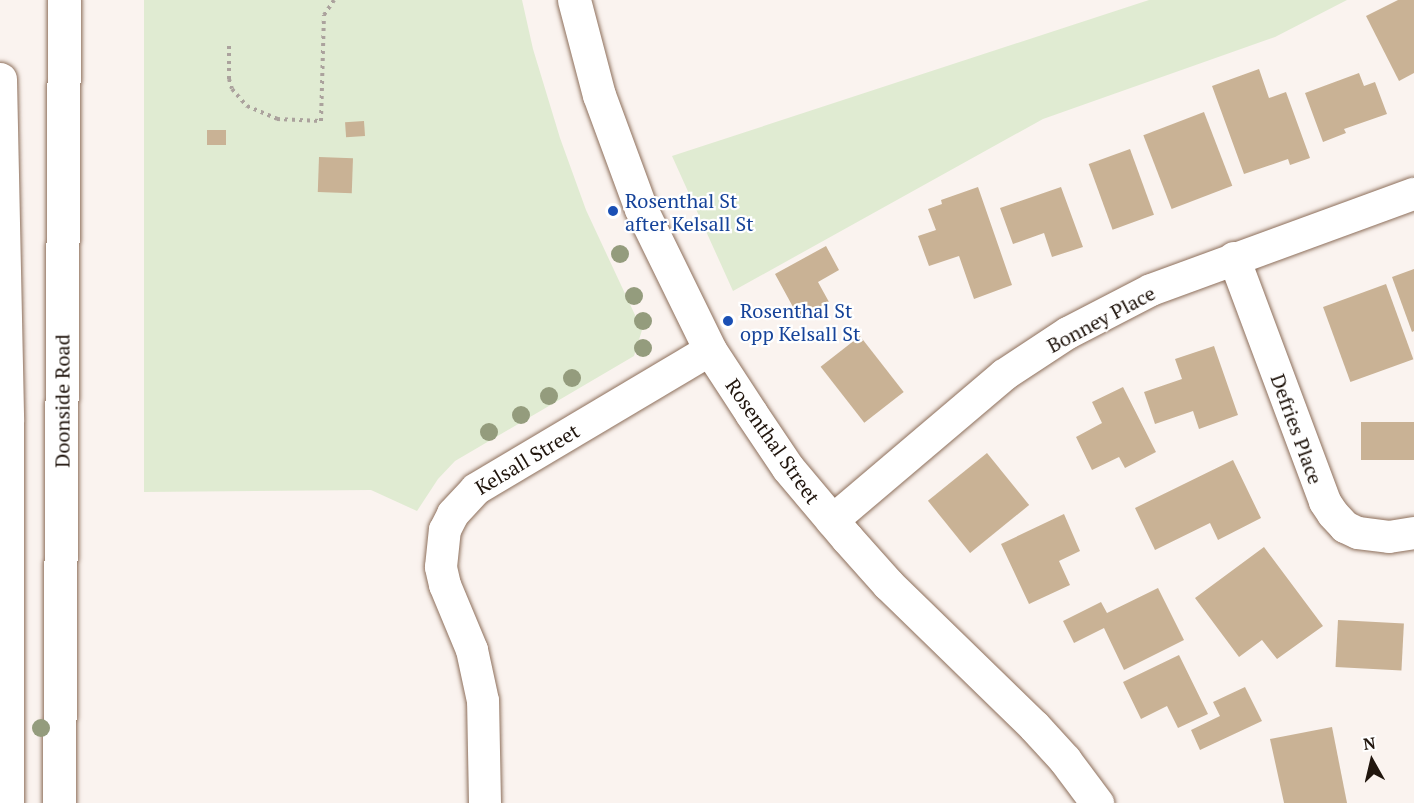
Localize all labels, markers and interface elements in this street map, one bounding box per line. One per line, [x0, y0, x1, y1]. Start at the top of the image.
place label: Rosenthal St after Kelsall St [625, 188, 754, 235]
marker: Rosenthal St after Kelsall St [606, 204, 620, 218]
street label: Bonney Place [1043, 281, 1159, 357]
place label: Rosenthal St opp Kelsall St [740, 298, 860, 345]
marker: Rosenthal St opp Kelsall St [721, 314, 735, 328]
street label: Doonside Road [50, 334, 74, 468]
street label: Defries Place [1266, 371, 1328, 487]
street label: Rosenthal Street [721, 374, 825, 508]
street label: Kelsall Street [471, 419, 583, 499]
north arrow [1342, 731, 1402, 791]
text: N [1362, 731, 1377, 755]

